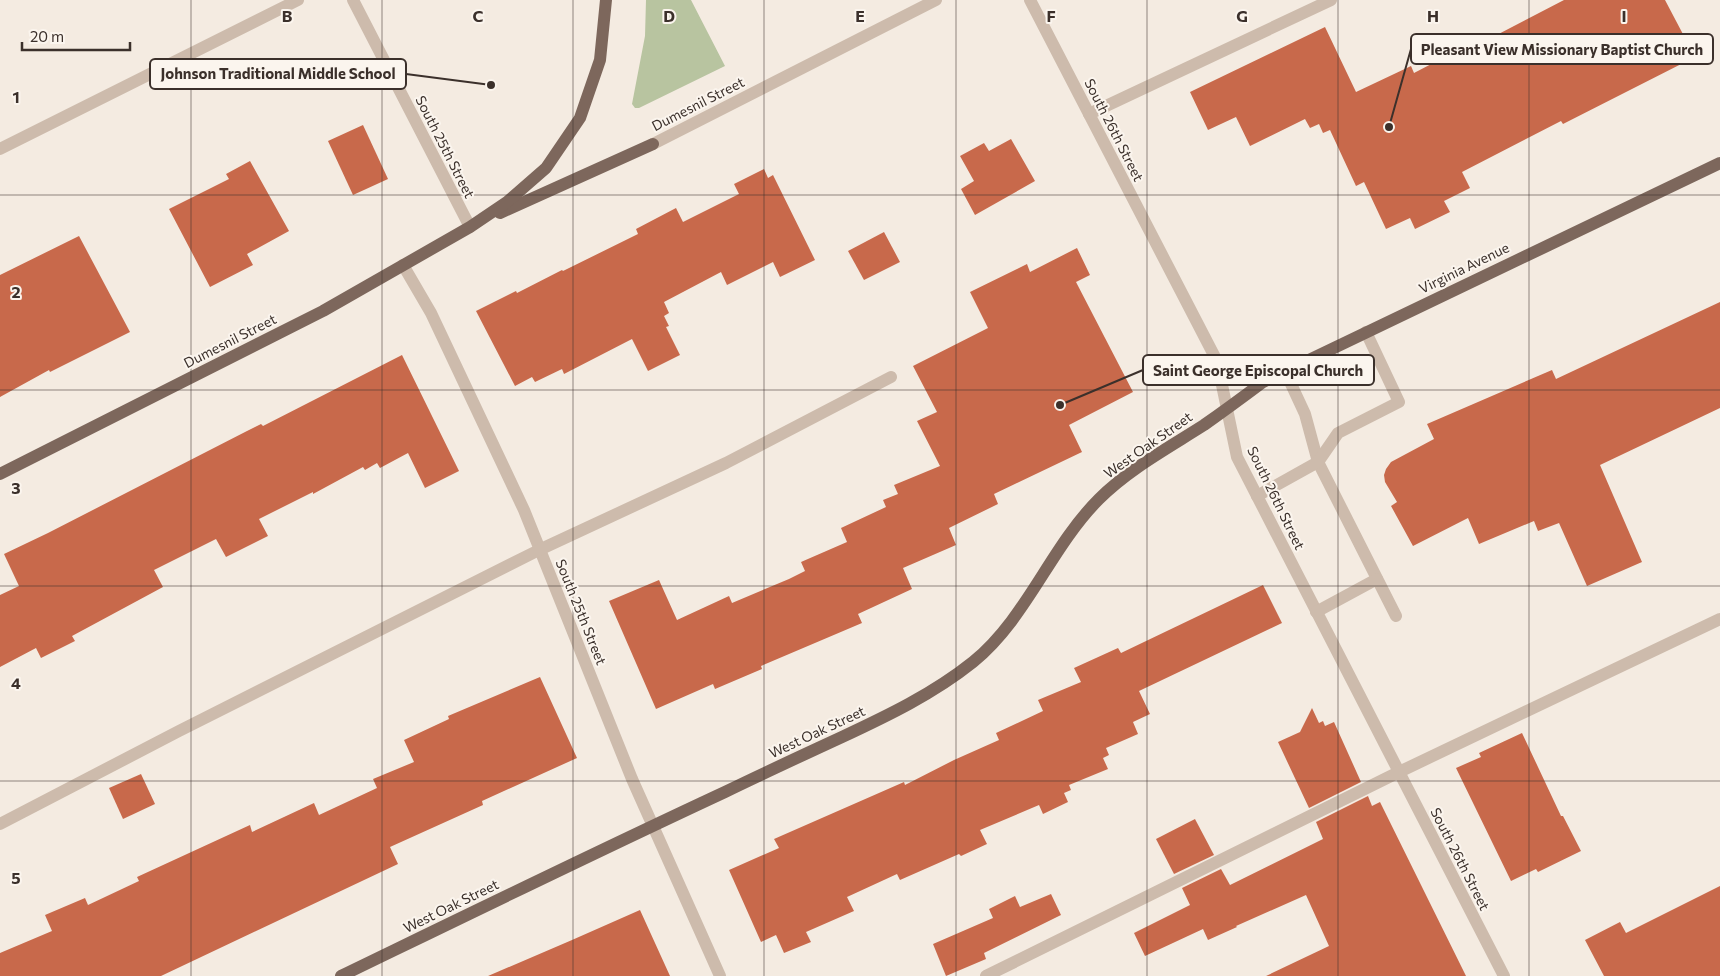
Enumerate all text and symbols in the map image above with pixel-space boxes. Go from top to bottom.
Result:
text: B [282,6,293,25]
text: C [473,6,484,25]
text: D [663,6,675,25]
text: E [855,6,865,25]
text: F [1046,6,1056,25]
text: G [1236,6,1248,25]
text: H [1427,6,1439,25]
text: I [1621,6,1627,25]
scale bar [22,20,130,52]
text: 20 m [30,27,64,45]
callout: Pleasant View Missionary Baptist Church [1411,34,1713,64]
text: Pleasant View Missionary Baptist Church [1421,40,1703,58]
callout: Johnson Traditional Middle School [150,59,406,89]
text: Johnson Traditional Middle School [160,64,396,82]
street label: Dumesnil Street [649,73,747,134]
street label: South 26th Street [1081,76,1148,184]
text: 1 [12,87,20,106]
street label: South 25th Street [412,93,479,201]
street label: Virginia Avenue [1416,238,1512,297]
text: 2 [11,282,21,301]
street label: Dumesnil Street [181,310,279,371]
callout: Saint George Episcopal Church [1143,355,1374,385]
text: Saint George Episcopal Church [1153,361,1363,379]
street label: West Oak Street [1100,408,1195,481]
street label: South 26th Street [1244,443,1309,553]
text: 3 [11,478,21,497]
street label: South 25th Street [552,556,611,667]
text: 4 [11,673,21,692]
street label: West Oak Street [766,702,868,761]
street label: South 26th Street [1427,805,1494,913]
text: 5 [11,868,21,887]
street label: West Oak Street [400,875,501,936]

